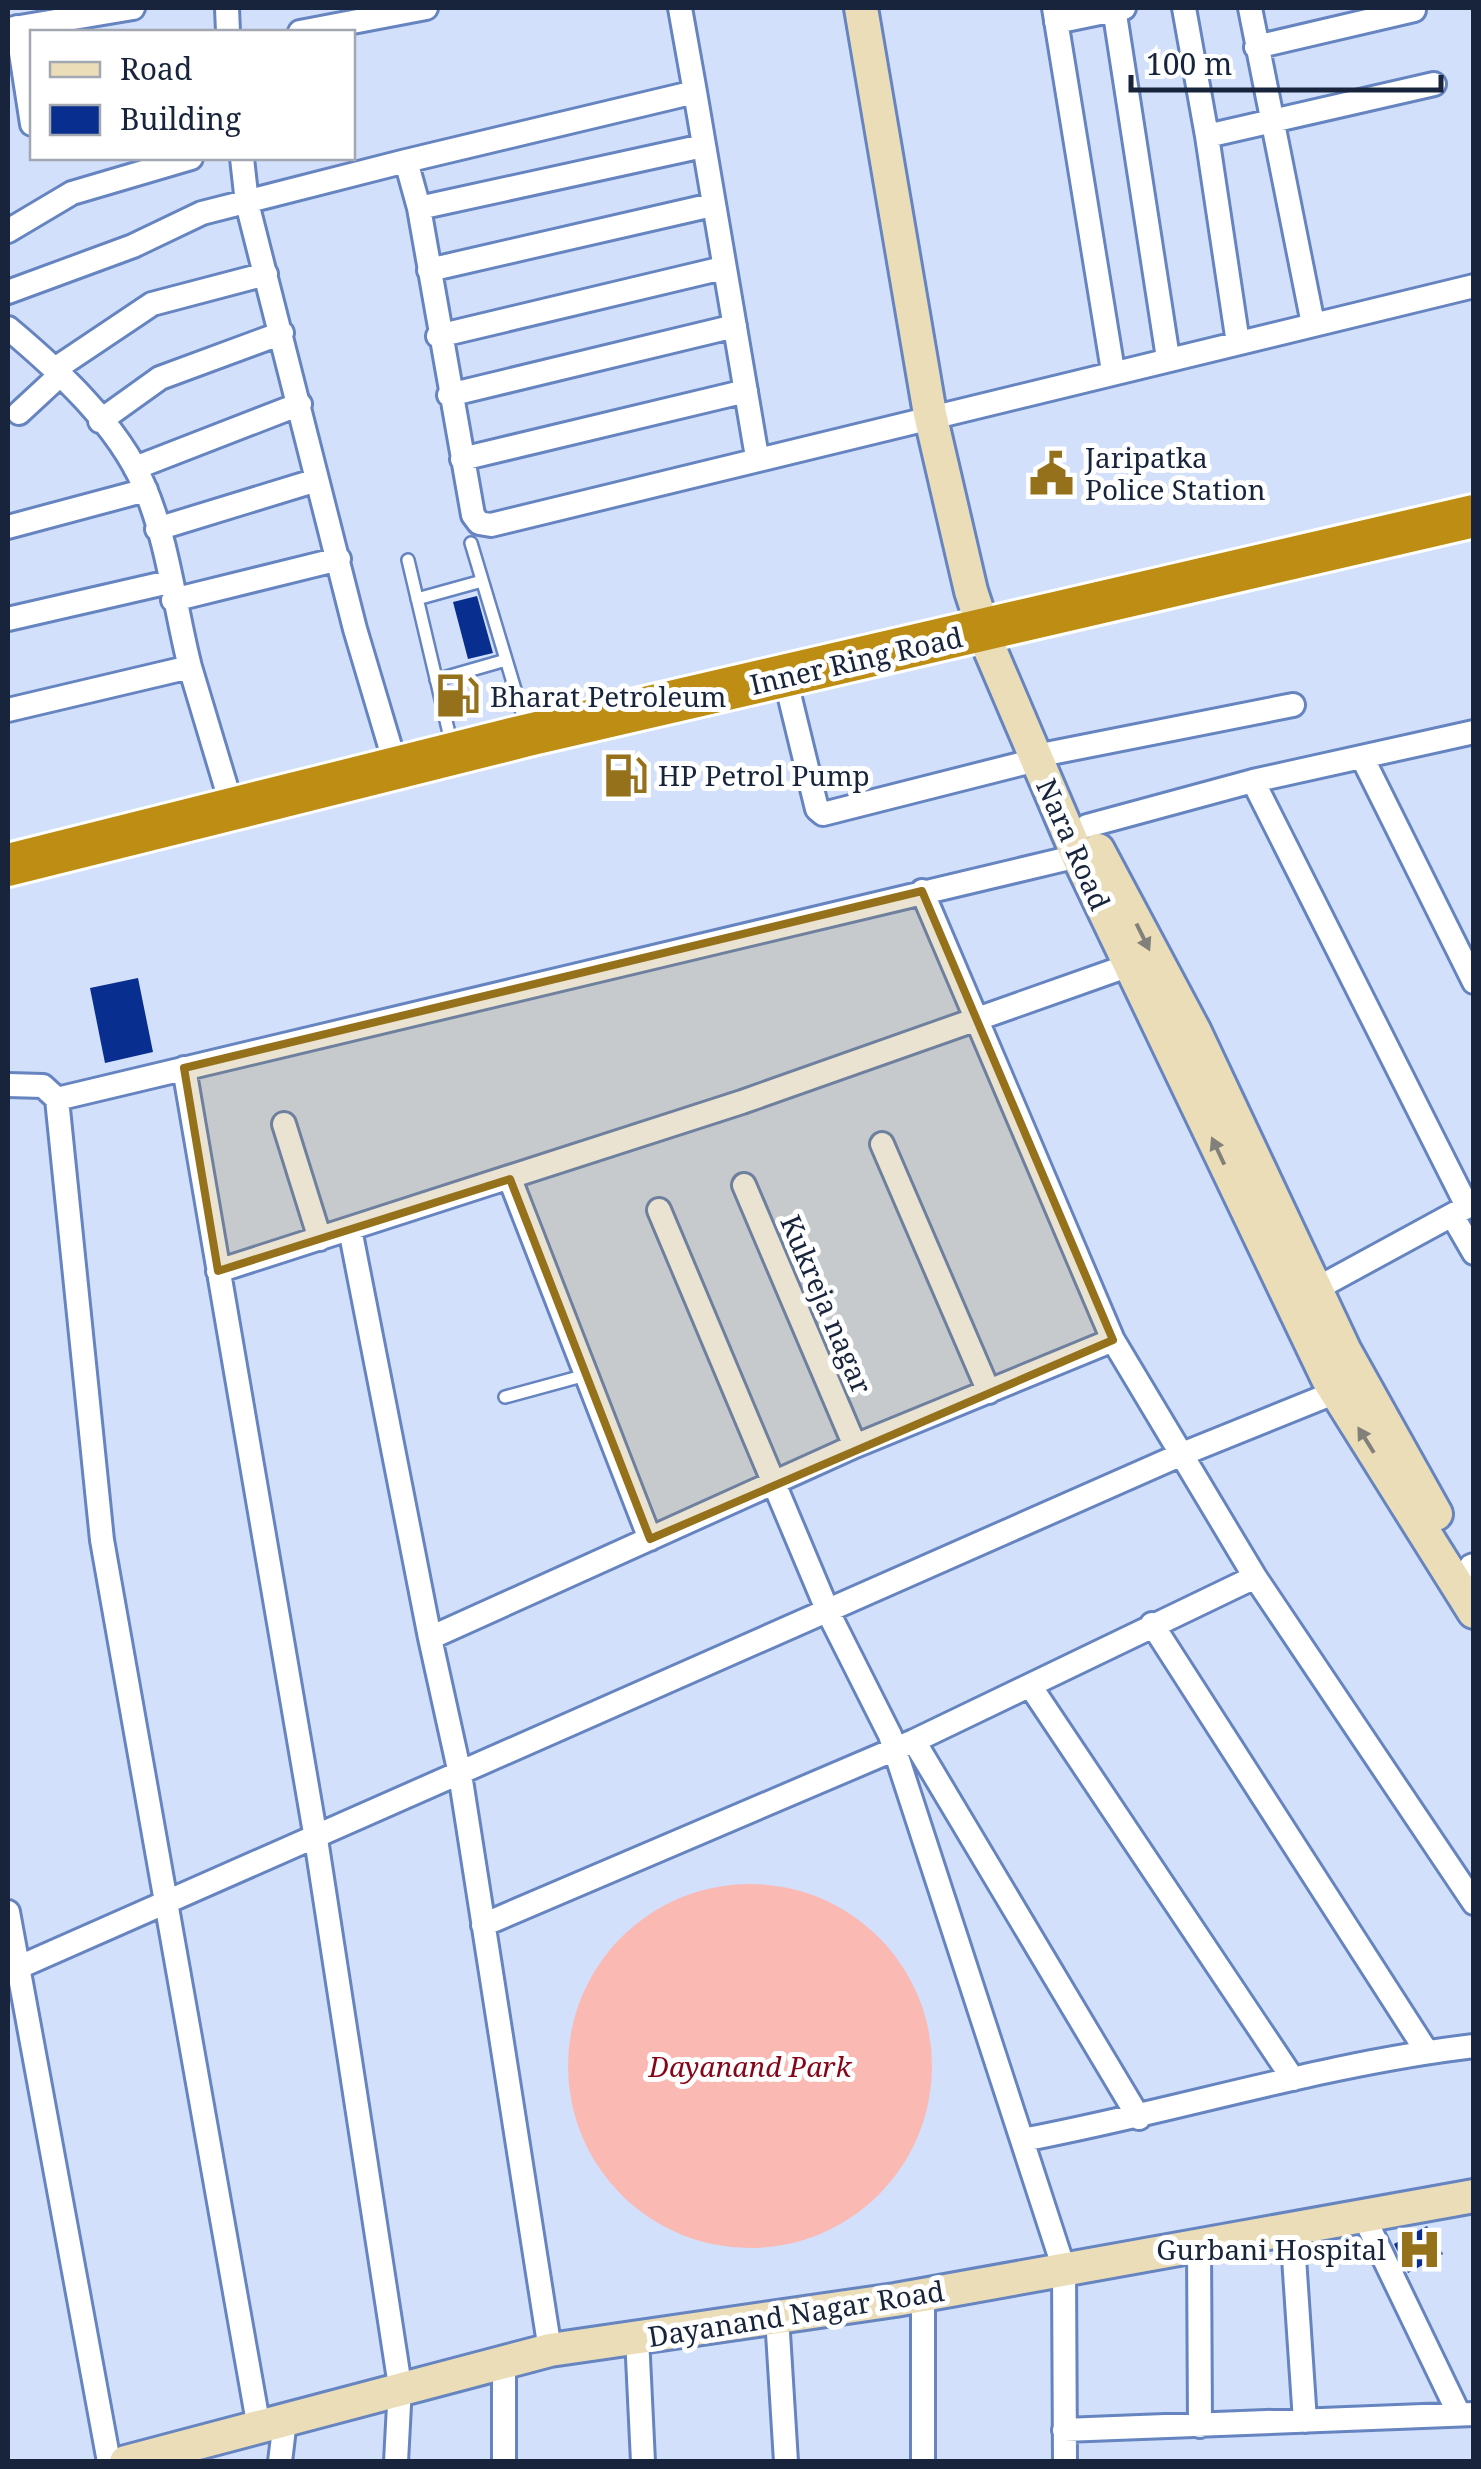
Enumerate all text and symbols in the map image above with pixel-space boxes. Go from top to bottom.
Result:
legend [30,30,355,160]
scale bar [1131,30,1441,92]
text: 100 m [1146,43,1232,84]
text: Road [120,48,192,89]
text: Building [120,98,241,139]
place label: Jaripatka Police Station [1084,438,1266,508]
public building icon: Jaripatka Police Station [1028,449,1076,497]
street label: Inner Ring Road [746,617,966,703]
fuel station icon: Bharat Petroleum [433,672,481,720]
place label: Bharat Petroleum [490,677,726,715]
fuel station icon: HP Petrol Pump [601,751,649,799]
place label: HP Petrol Pump [658,756,870,794]
street label: Nara Road [1028,772,1120,916]
one-way arrow [1135,922,1152,951]
one-way arrow [1210,1136,1227,1165]
street label: Kukreja nagar [772,1209,882,1399]
one-way arrow [1357,1426,1375,1454]
park label: Dayanand Park [648,2047,852,2085]
hospital icon: Gurbani Hospital [1395,2225,1443,2273]
place label: Gurbani Hospital [1156,2230,1386,2268]
street label: Dayanand Nagar Road [645,2271,947,2355]

